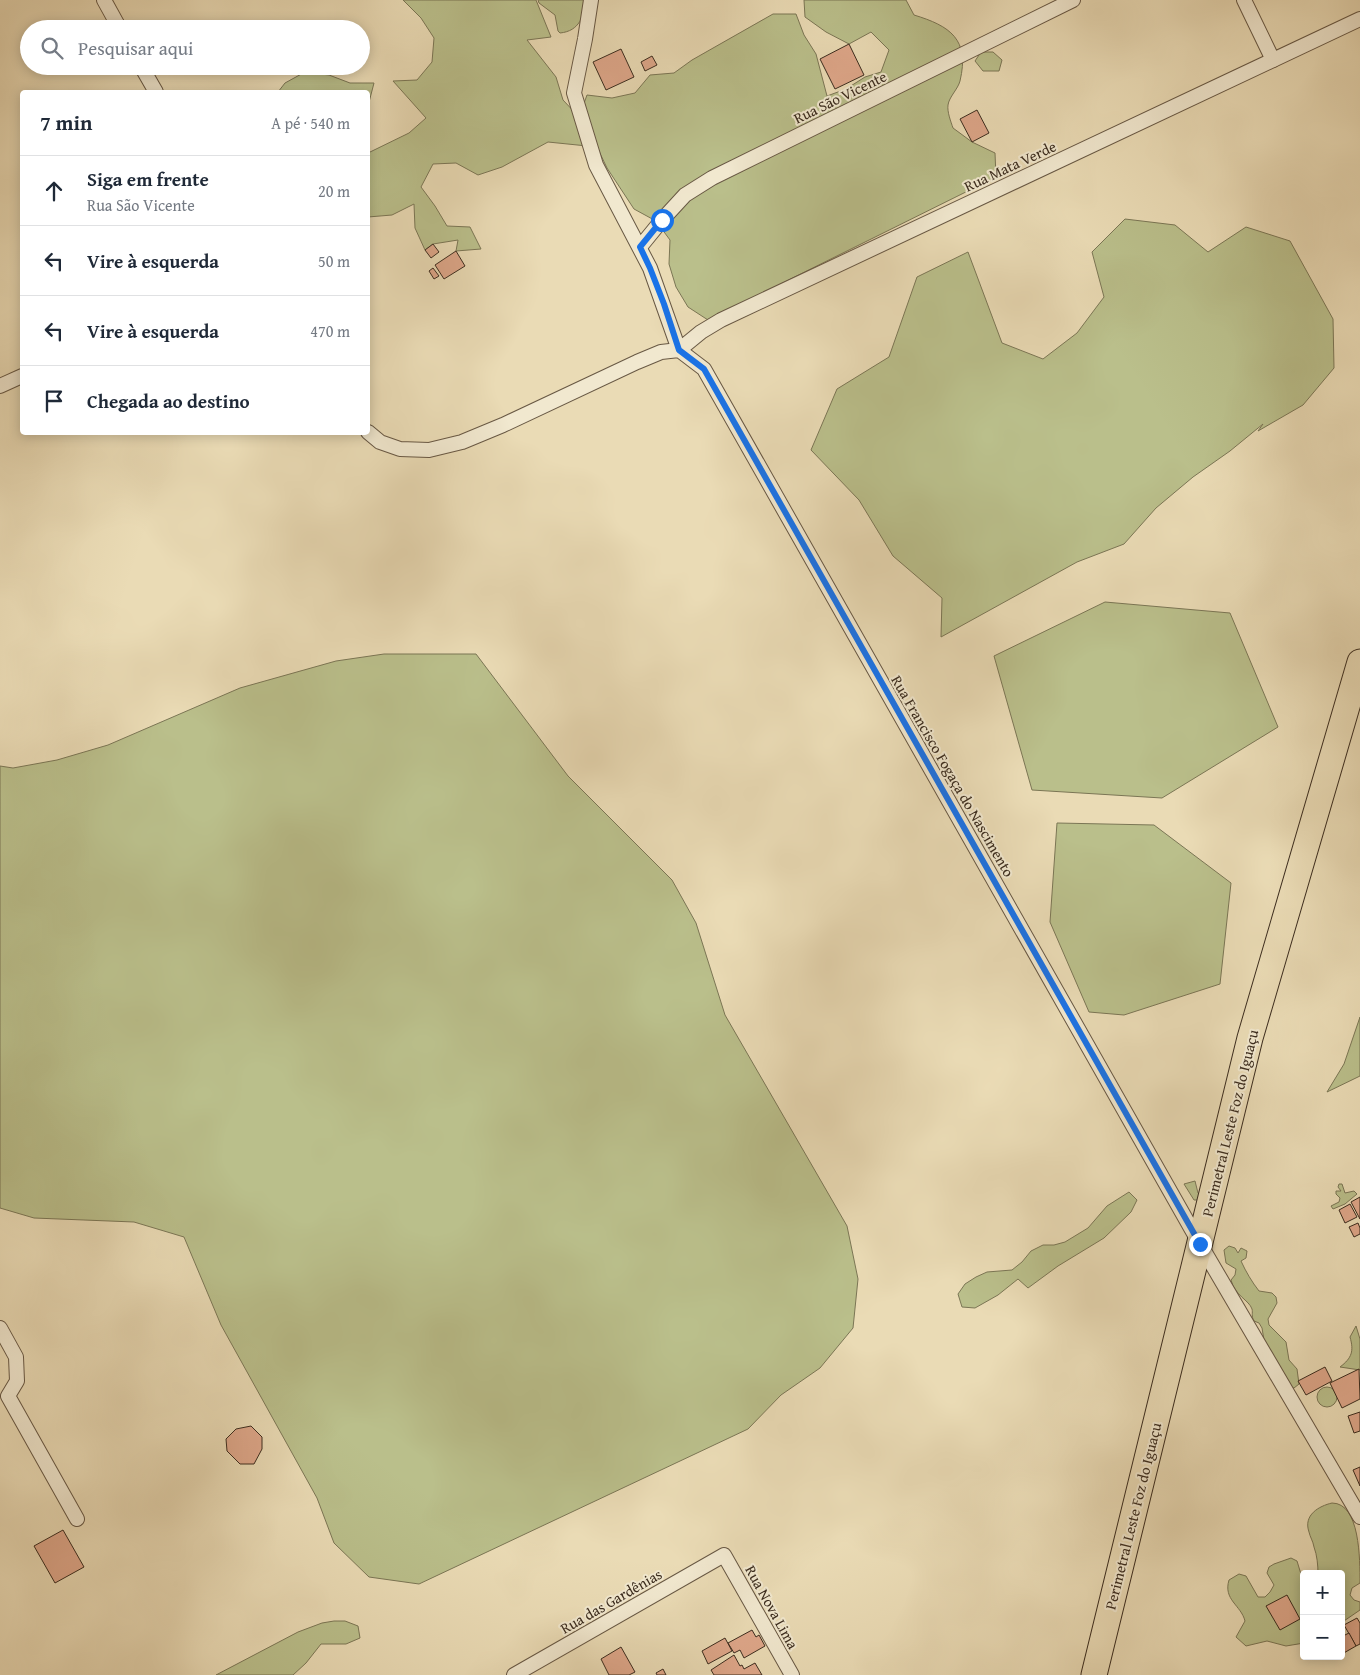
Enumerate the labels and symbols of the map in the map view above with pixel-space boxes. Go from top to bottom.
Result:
street label: Rua São Vicente [790,65,890,129]
street label: Rua Mata Verde [961,136,1059,196]
route start [651,209,674,232]
street label: Rua Francisco Fogaça do Nascimento [886,671,1020,881]
street label: Perimetral Leste Foz do Iguaçu [1197,1026,1264,1219]
route end [1189,1233,1212,1256]
street label: Perimetral Leste Foz do Iguaçu [1100,1419,1167,1612]
street label: Rua Nova Lima [740,1561,804,1653]
street label: Rua das Gardênias [556,1563,666,1639]

